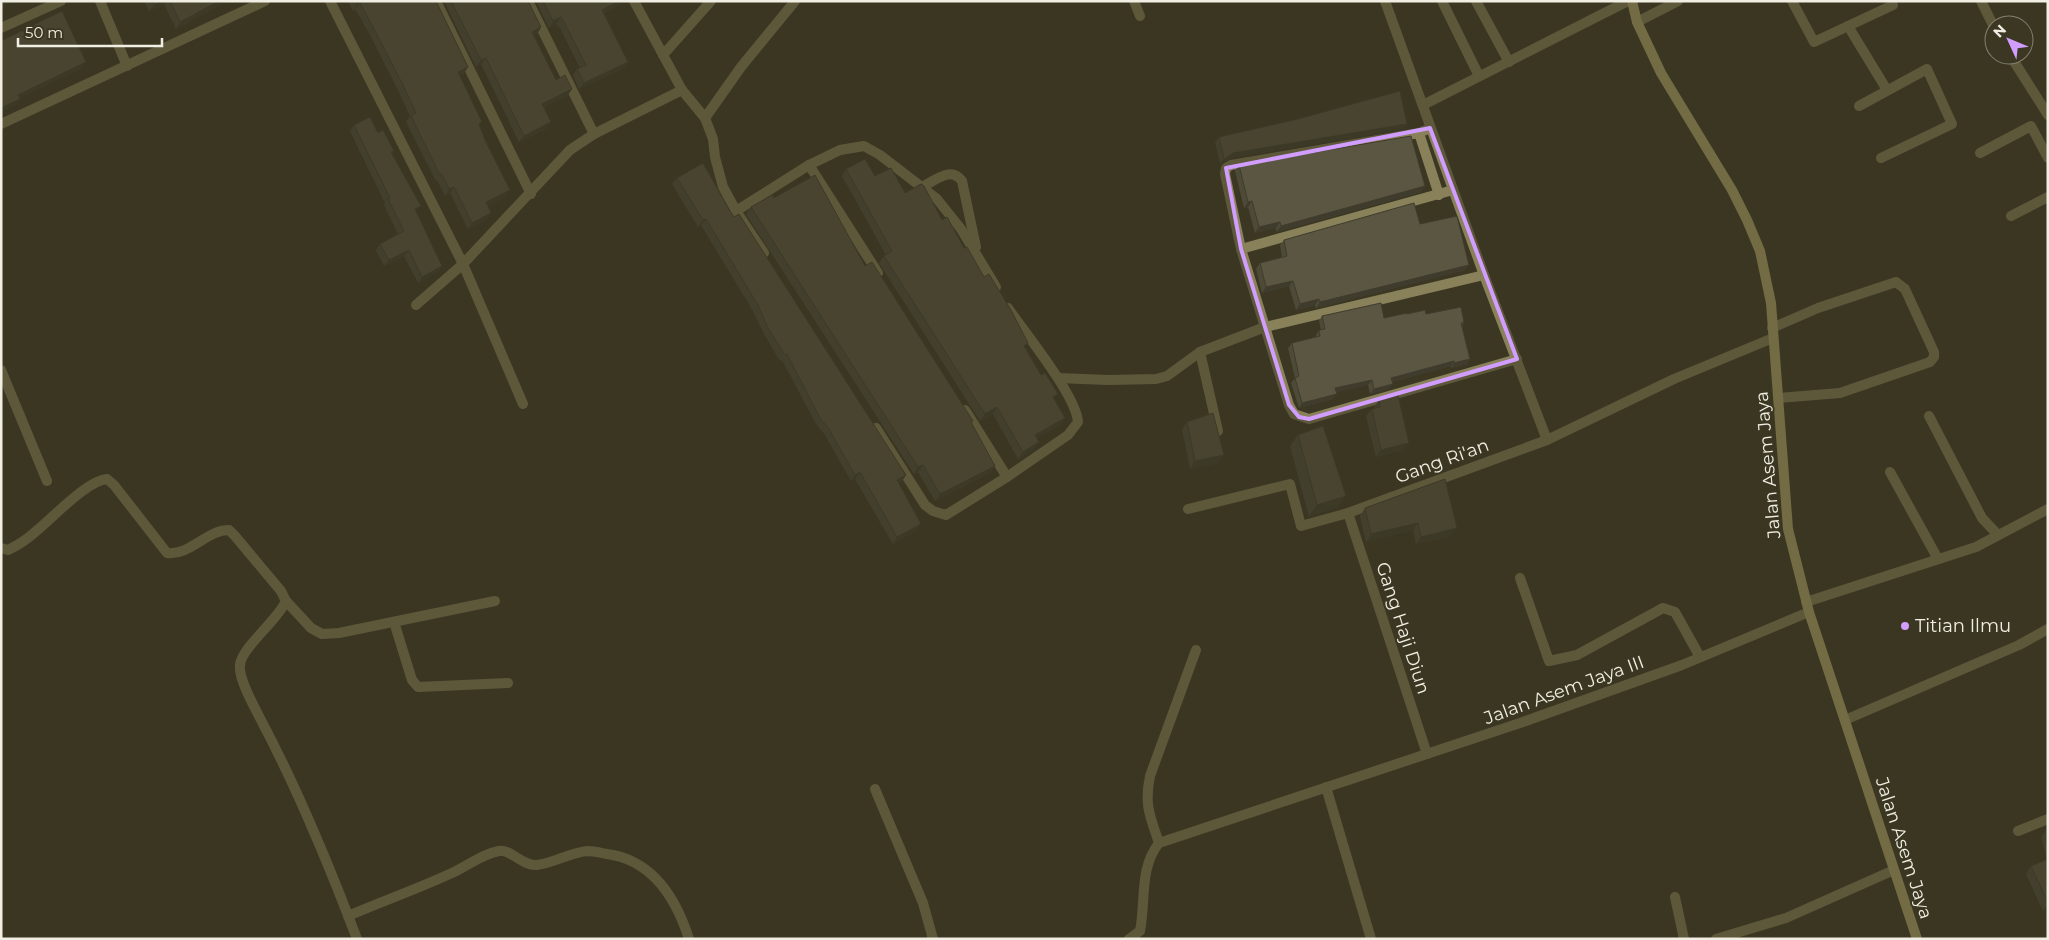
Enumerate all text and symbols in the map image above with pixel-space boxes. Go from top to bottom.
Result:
scale bar [18,15,161,47]
north arrow [1984,15,2034,65]
text: N [1989,21,2010,41]
text: 50 m [25,23,63,42]
street label: Jalan Asem Jaya [1751,391,1785,540]
street label: Gang Ri'an [1392,434,1492,488]
street label: Gang Haji Diun [1371,559,1435,697]
place label: Titian Ilmu [1915,615,2011,637]
marker: Titian Ilmu [1899,620,1911,632]
street label: Jalan Asem Jaya III [1480,651,1647,730]
street label: Jalan Asem Jaya [1870,773,1937,922]

